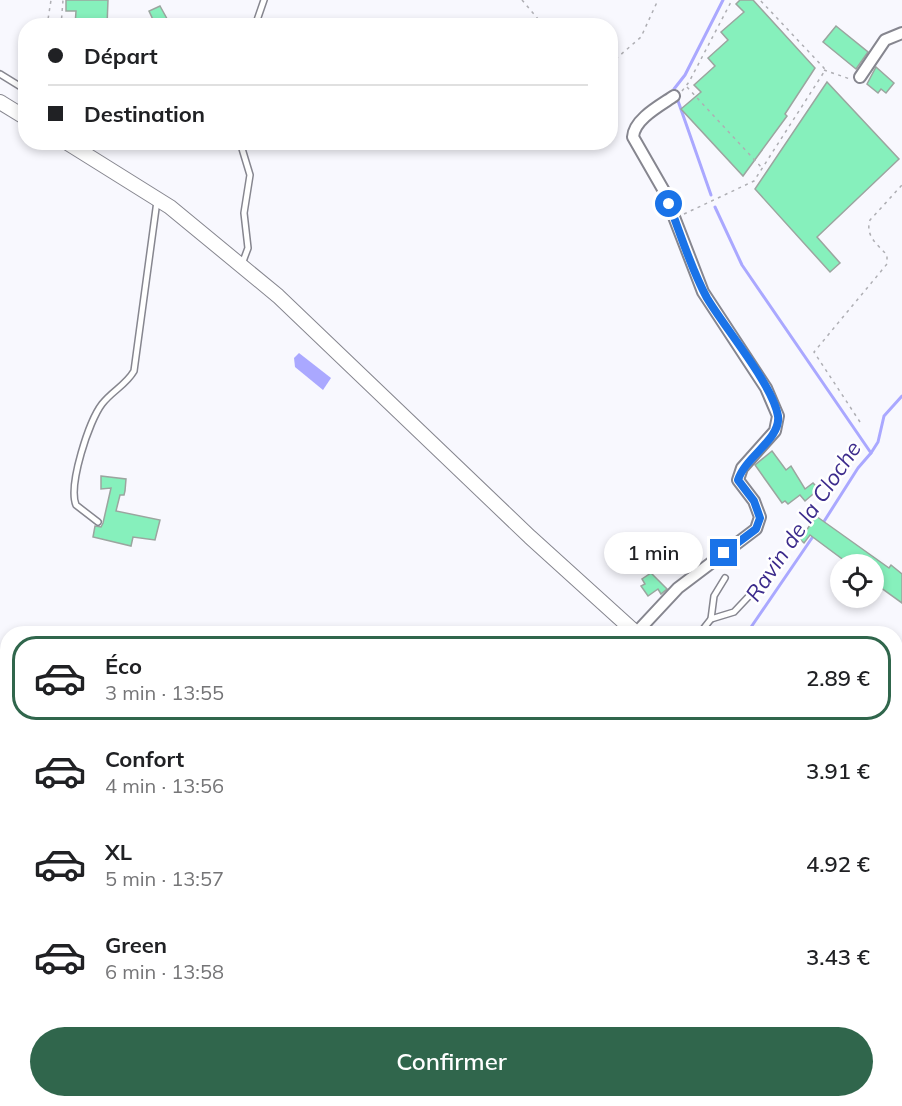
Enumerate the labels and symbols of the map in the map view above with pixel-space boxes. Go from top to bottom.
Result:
route start [655,190,682,217]
water label: Ravin de la Cloche [739,435,867,607]
callout: 1 min [604,532,703,574]
route end [710,539,737,566]

